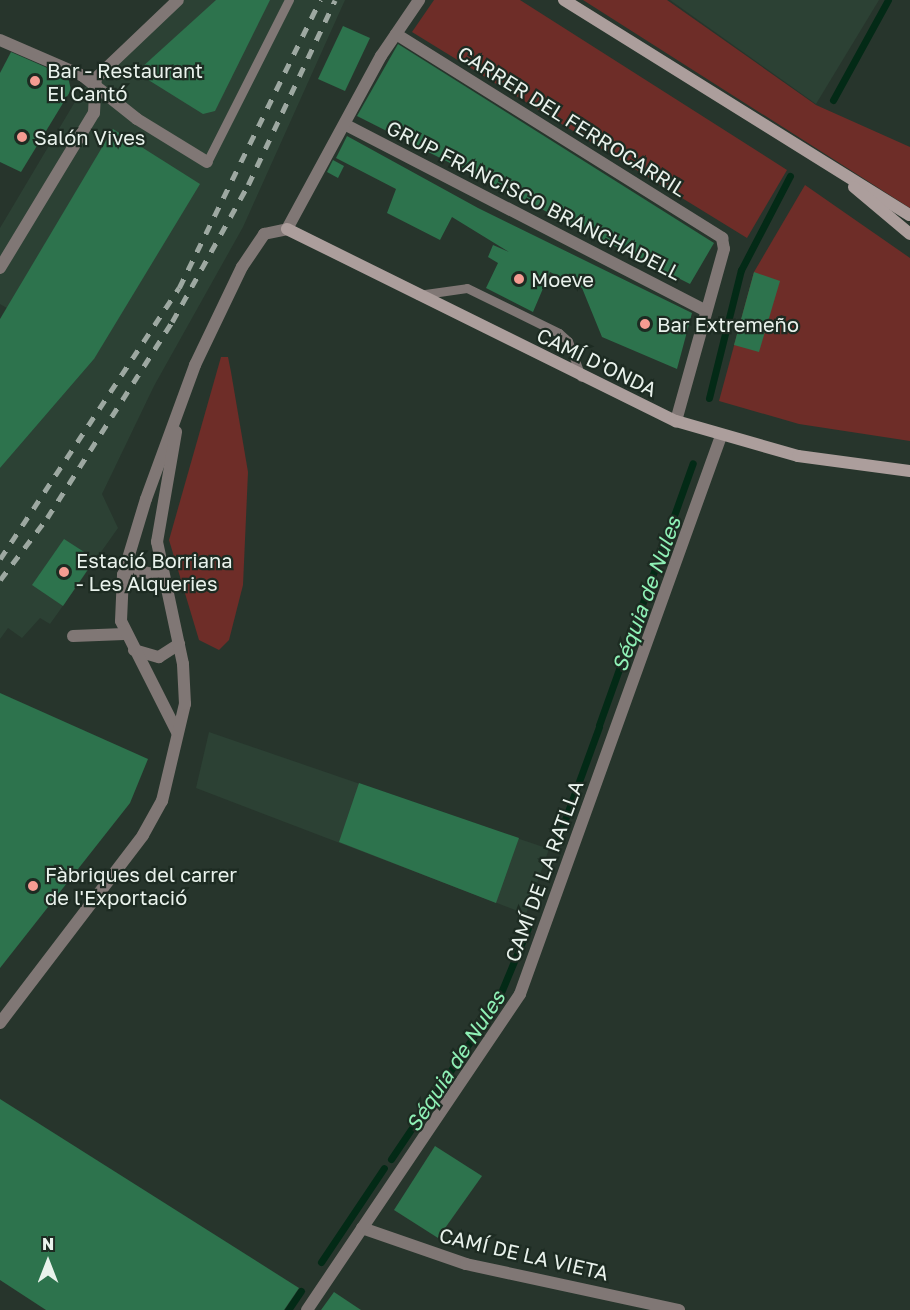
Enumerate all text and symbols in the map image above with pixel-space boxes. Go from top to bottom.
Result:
street label: CARRER DEL FERROCARRIL [453,41,691,201]
place label: Bar - Restaurant El Cantó [47,58,203,105]
marker: Bar - Restaurant El Cantó [28,74,42,88]
street label: GRUP FRANCISCO BRANCHADELL [383,115,685,285]
place label: Salón Vives [34,125,145,149]
marker: Salón Vives [15,130,29,144]
place label: Moeve [531,267,594,291]
marker: Moeve [512,272,526,286]
place label: Bar Extremeño [657,312,799,336]
marker: Bar Extremeño [638,317,652,331]
street label: CAMÍ D'ONDA [533,323,661,401]
water label: Séquia de Nules [606,513,686,675]
place label: Estació Borriana - Les Alqueries [76,548,233,595]
marker: Estació Borriana - Les Alqueries [57,565,71,579]
street label: CAMÍ DE LA RATLLA [500,777,588,965]
place label: Fàbriques del carrer de l'Exportació [45,862,237,909]
marker: Fàbriques del carrer de l'Exportació [26,879,40,893]
water label: Séquia de Nules [400,986,510,1136]
street label: CAMÍ DE LA VIETA [437,1223,611,1285]
north arrow [18,1232,78,1292]
text: N [42,1234,54,1254]

